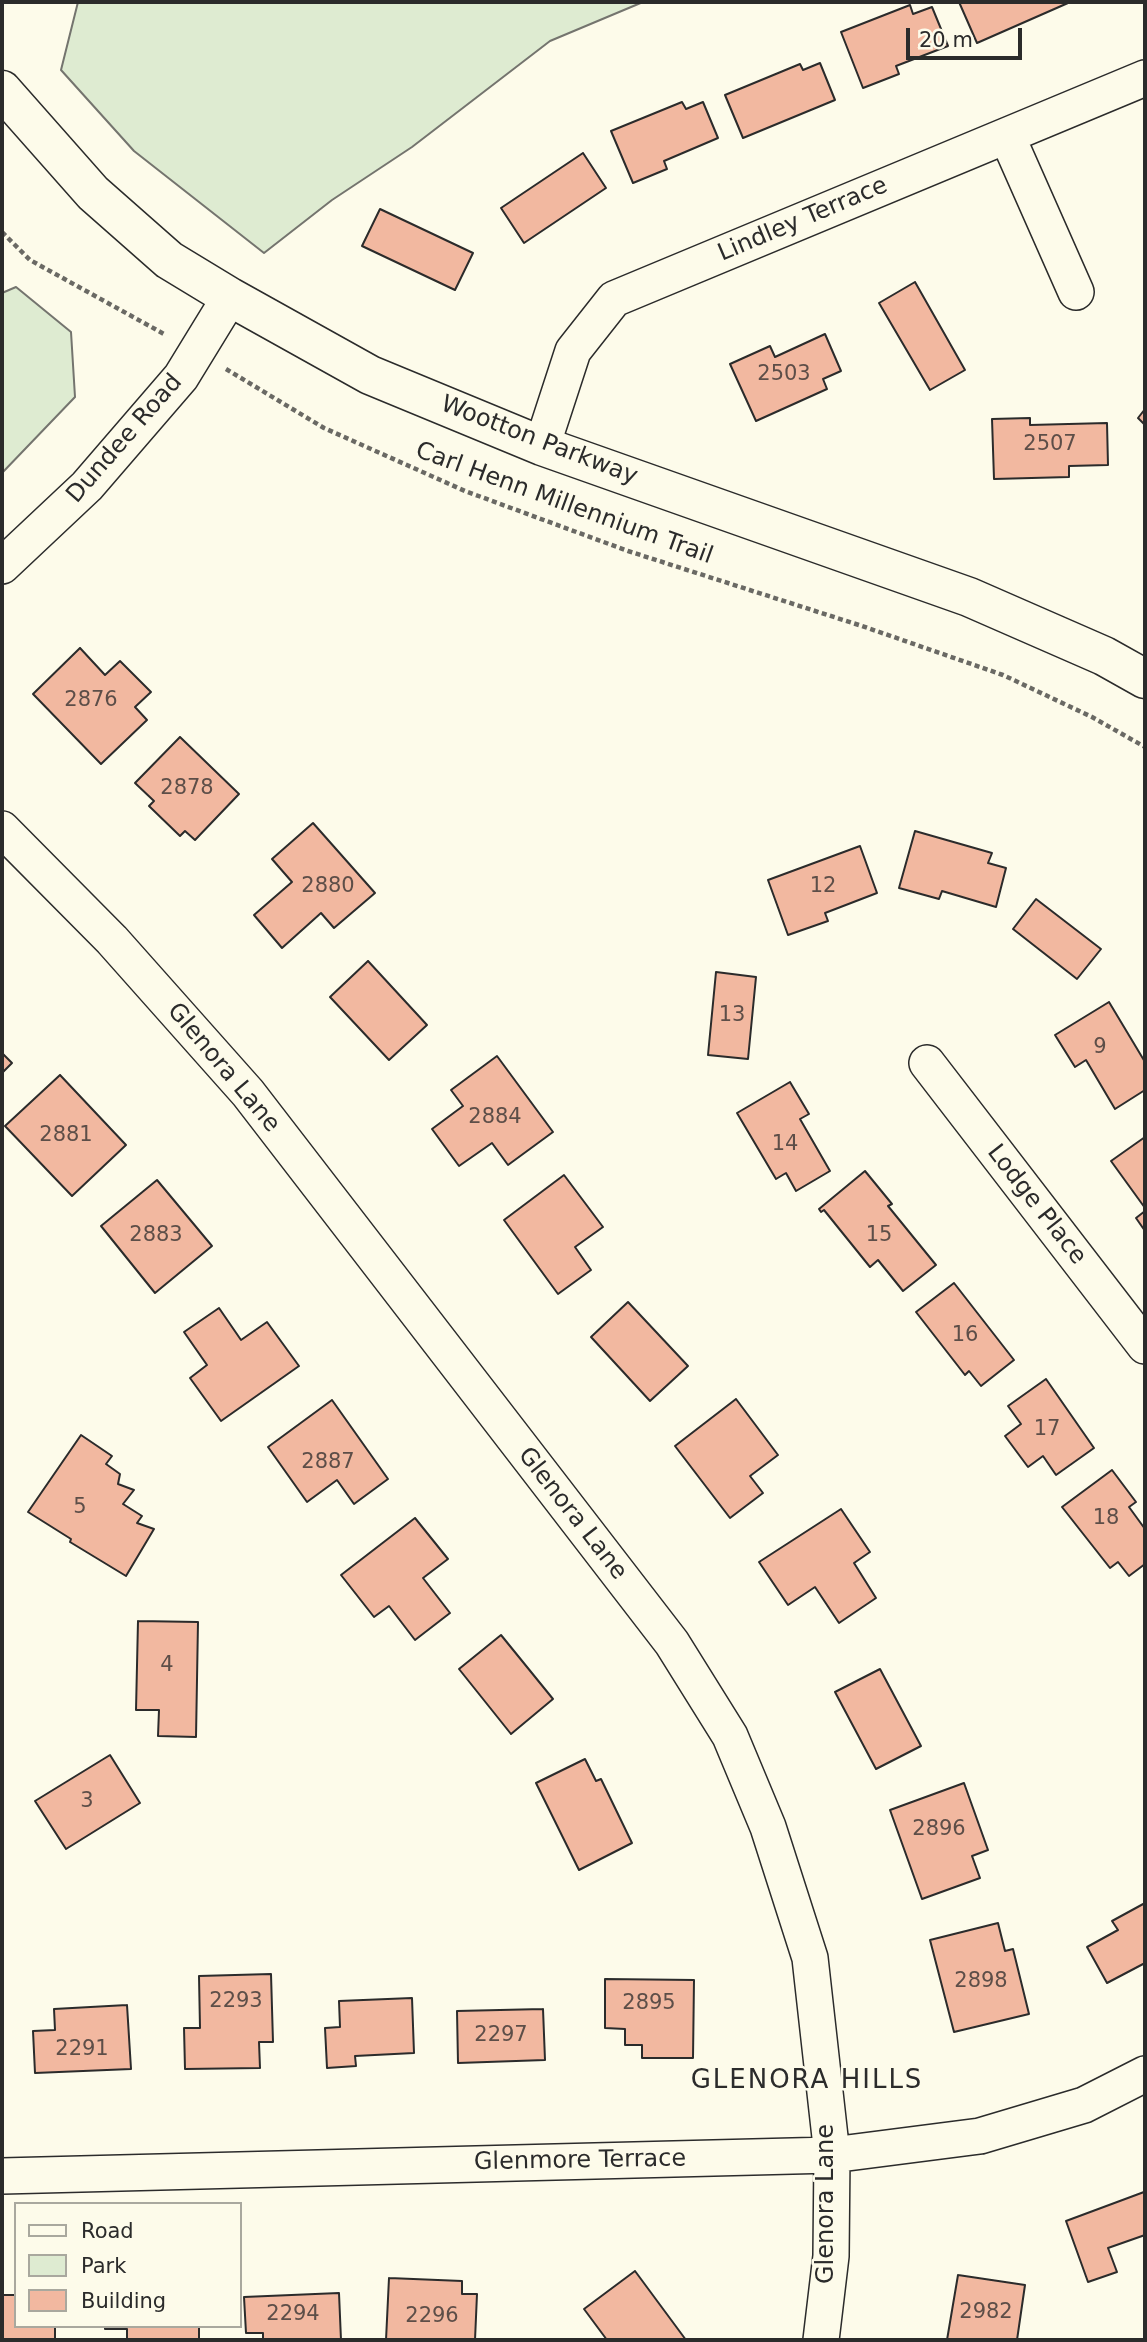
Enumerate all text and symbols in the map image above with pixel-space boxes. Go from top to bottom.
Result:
scale bar [909,14,1024,58]
text: 20 m [919,28,973,52]
street label: Lindley Terrace [714,171,892,269]
house number: 2503 [757,362,811,388]
street label: Dundee Road [61,369,189,509]
street label: Wootton Parkway [437,390,641,492]
house number: 2507 [1023,432,1077,458]
street label: Carl Henn Millennium Trail [411,437,717,571]
house number: 2876 [64,688,118,714]
house number: 2878 [160,776,214,802]
house number: 2880 [301,874,355,900]
house number: 12 [810,874,836,900]
street label: Glenora Lane [160,997,286,1139]
house number: 13 [719,1003,745,1029]
house number: 9 [1093,1035,1107,1061]
house number: 2884 [468,1105,522,1131]
house number: 2881 [39,1123,93,1149]
house number: 14 [772,1132,798,1158]
street label: Lodge Place [980,1139,1092,1271]
house number: 2883 [129,1223,183,1249]
house number: 15 [866,1223,892,1249]
house number: 16 [952,1323,978,1349]
house number: 17 [1034,1417,1060,1443]
street label: Glenora Lane [511,1442,633,1586]
house number: 2887 [301,1450,355,1476]
house number: 5 [73,1495,87,1521]
house number: 18 [1093,1506,1119,1532]
house number: 4 [160,1653,174,1679]
house number: 3 [80,1789,94,1815]
house number: 2896 [912,1817,966,1843]
house number: 2898 [954,1969,1008,1995]
house number: 2293 [209,1989,263,2015]
house number: 2895 [622,1991,676,2017]
house number: 2297 [474,2023,528,2049]
house number: 2291 [55,2037,109,2063]
district label: GLENORA HILLS [692,2065,922,2097]
street label: Glenora Lane [813,2124,841,2284]
street label: Glenmore Terrace [474,2145,686,2177]
legend [14,2202,242,2328]
text: Road [81,2219,134,2243]
text: Park [81,2254,126,2278]
text: Building [81,2289,166,2313]
house number: 2982 [959,2300,1013,2326]
house number: 2294 [266,2302,320,2328]
house number: 2296 [405,2304,459,2330]

